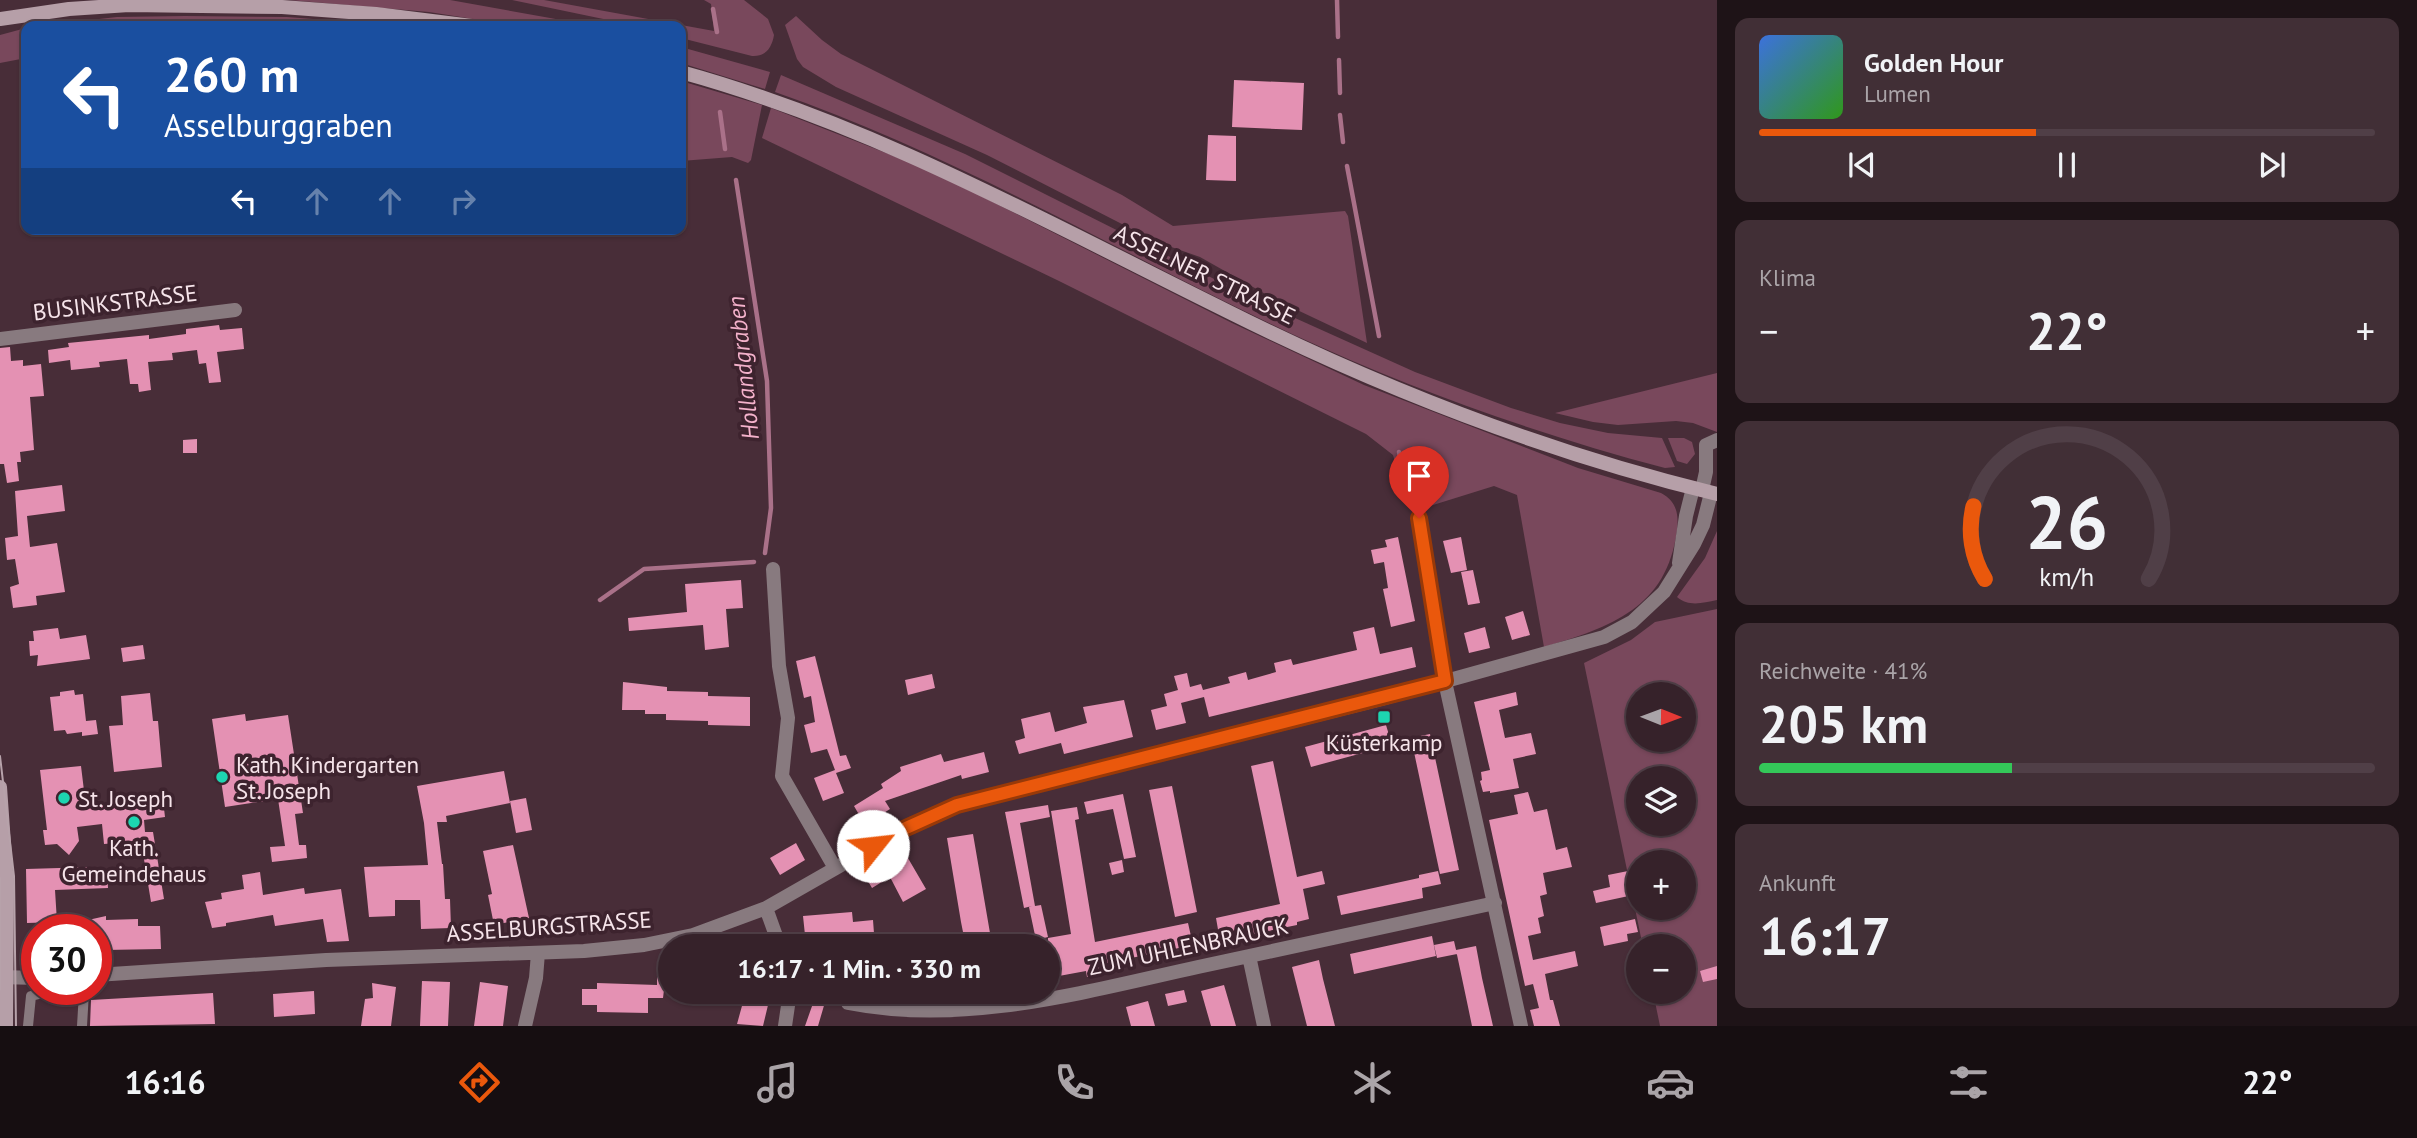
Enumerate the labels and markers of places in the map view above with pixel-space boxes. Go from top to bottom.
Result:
pin [1389,446,1449,518]
marker: Küsterkamp [1376,709,1392,725]
place label: Küsterkamp [1326,728,1442,757]
place label: Kath. Kindergarten St. Joseph [236,750,419,805]
marker: Kath. Kindergarten St. Joseph [214,769,230,785]
place label: St. Joseph [78,784,173,813]
marker: St. Joseph [56,790,72,806]
marker: Kath. Gemeindehaus [126,814,142,830]
place label: Kath. Gemeindehaus [62,833,207,888]

